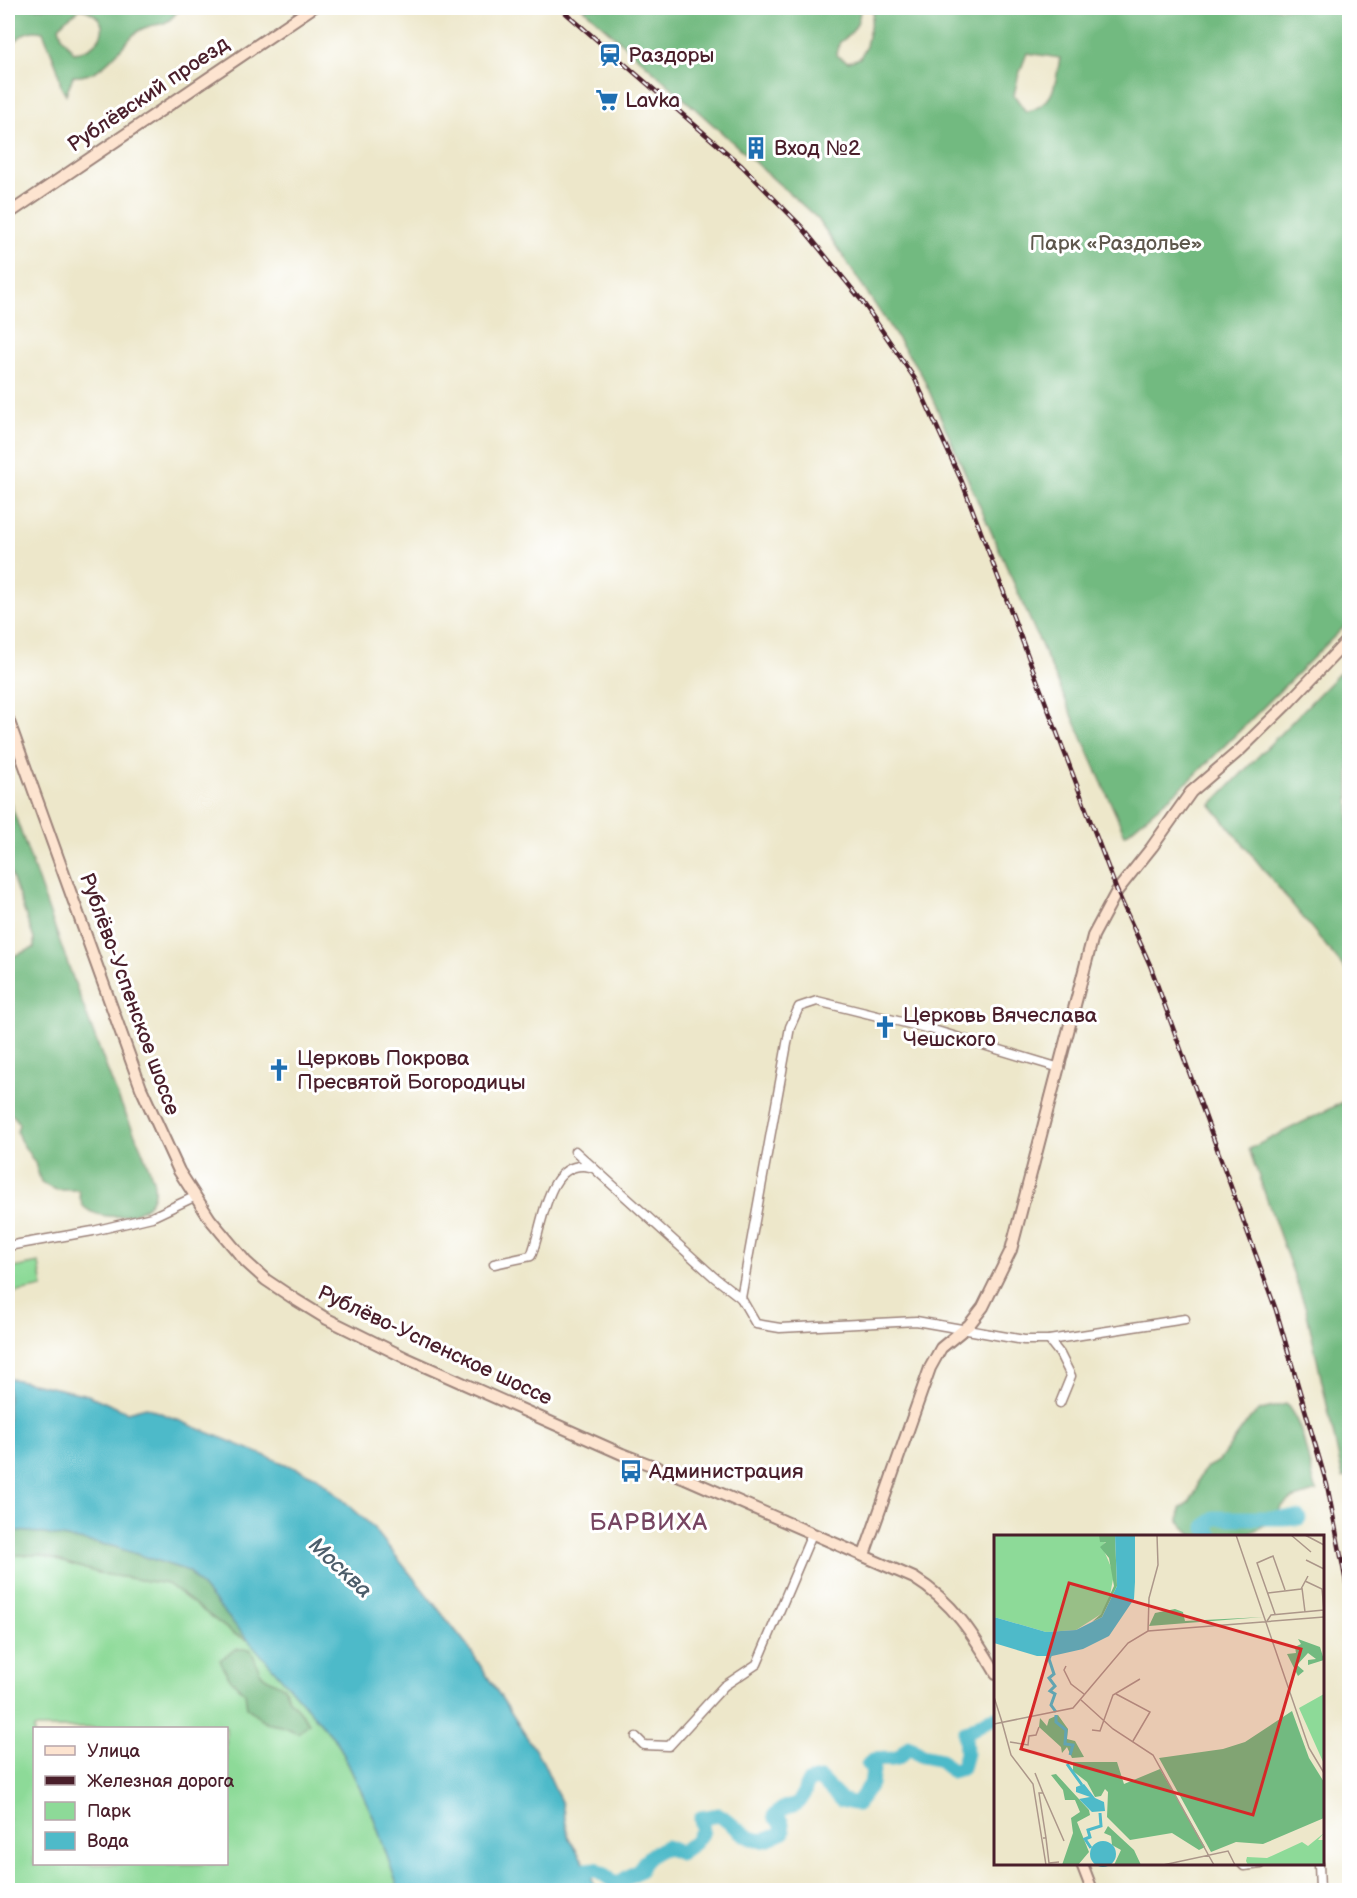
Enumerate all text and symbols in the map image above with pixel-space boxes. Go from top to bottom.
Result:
street label: Рублёвский проезд [63,31,234,158]
station icon: Раздоры [597,42,623,68]
place label: Раздоры [628,43,714,68]
supermarket icon: Lavka [594,87,620,113]
place label: Lavka [625,88,680,113]
building icon: Вход №2 [743,135,769,161]
place label: Вход №2 [774,136,861,161]
park label: Парк «Раздолье» [1030,231,1202,256]
street label: Рублёво-Успенское шоссе [74,869,185,1119]
place label: Церковь Вячеслава Чешского [903,1003,1098,1052]
church icon: Церковь Вячеслава Чешского [872,1014,898,1040]
place label: Церковь Покрова Пресвятой Богородицы [297,1046,526,1095]
church icon: Церковь Покрова Пресвятой Богородицы [266,1057,292,1083]
street label: Рублёво-Успенское шоссе [313,1280,556,1411]
bus stop icon: Администрация [618,1458,644,1484]
place label: Администрация [648,1459,804,1484]
district label: БАРВИХА [590,1508,708,1537]
water label: Москва [303,1532,377,1604]
inset map [994,1535,1324,1865]
legend [33,1727,228,1865]
text: Улица [87,1741,141,1762]
text: Железная дорога [87,1771,235,1792]
text: Парк [87,1801,131,1822]
text: Вода [87,1831,129,1852]

